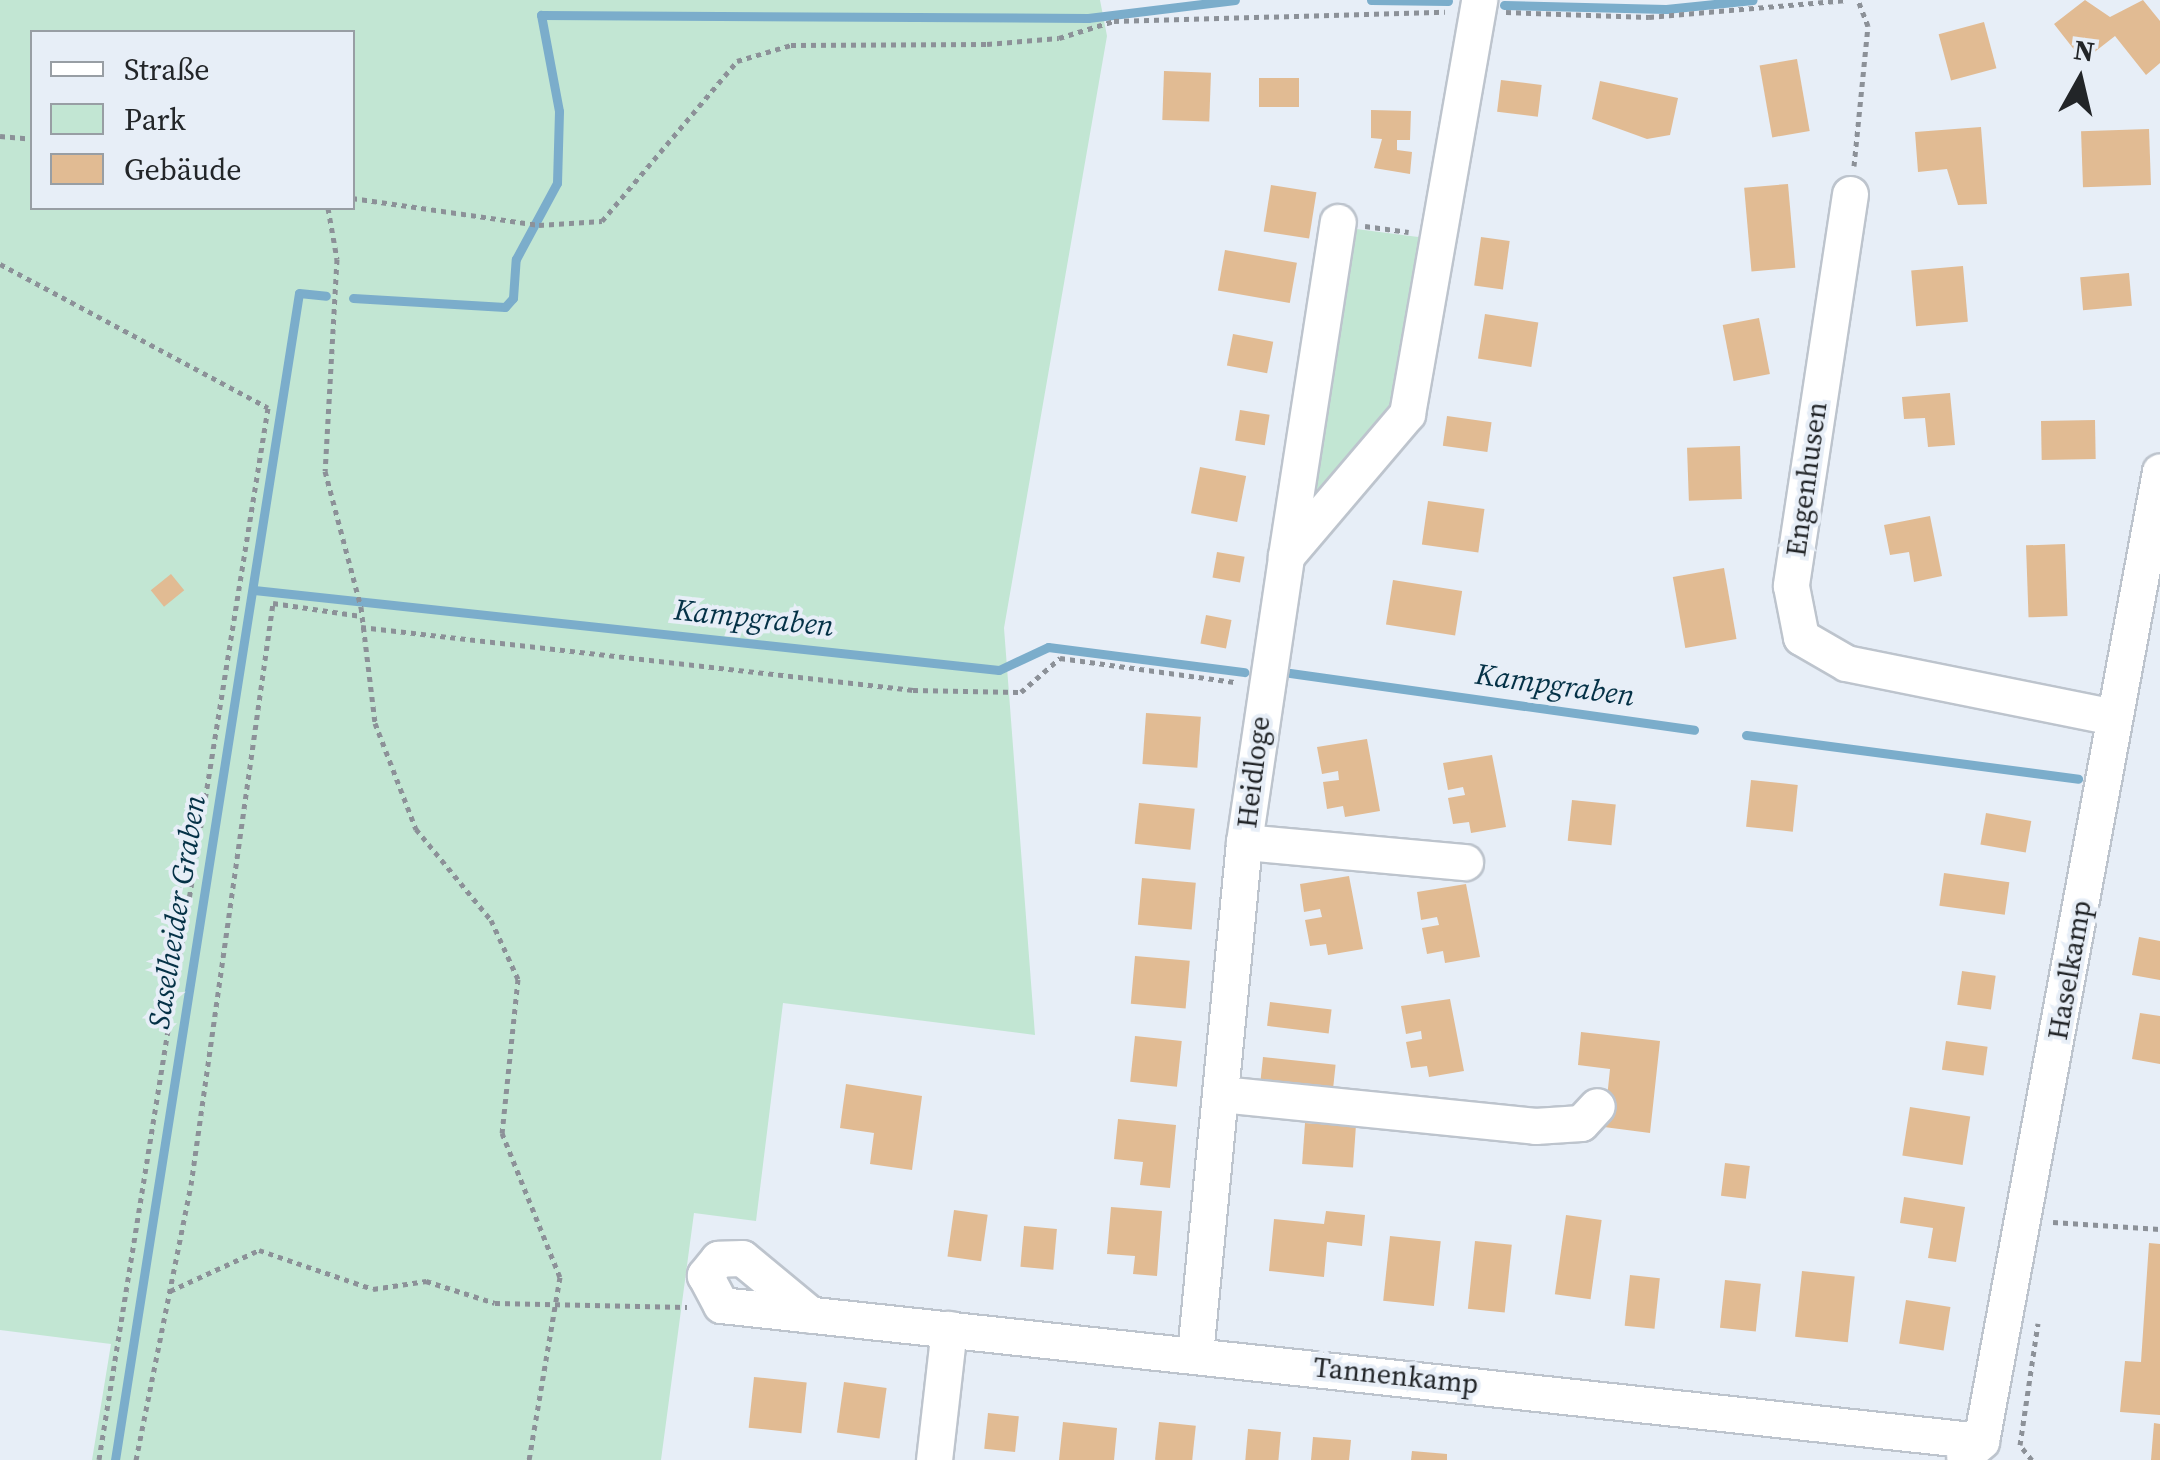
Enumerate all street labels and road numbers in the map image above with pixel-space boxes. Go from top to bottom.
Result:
street label: Engenhusen [1779,400,1833,558]
street label: Heidloge [1229,714,1277,830]
street label: Haselkamp [2040,898,2098,1042]
street label: Tannenkamp [1312,1350,1480,1400]

